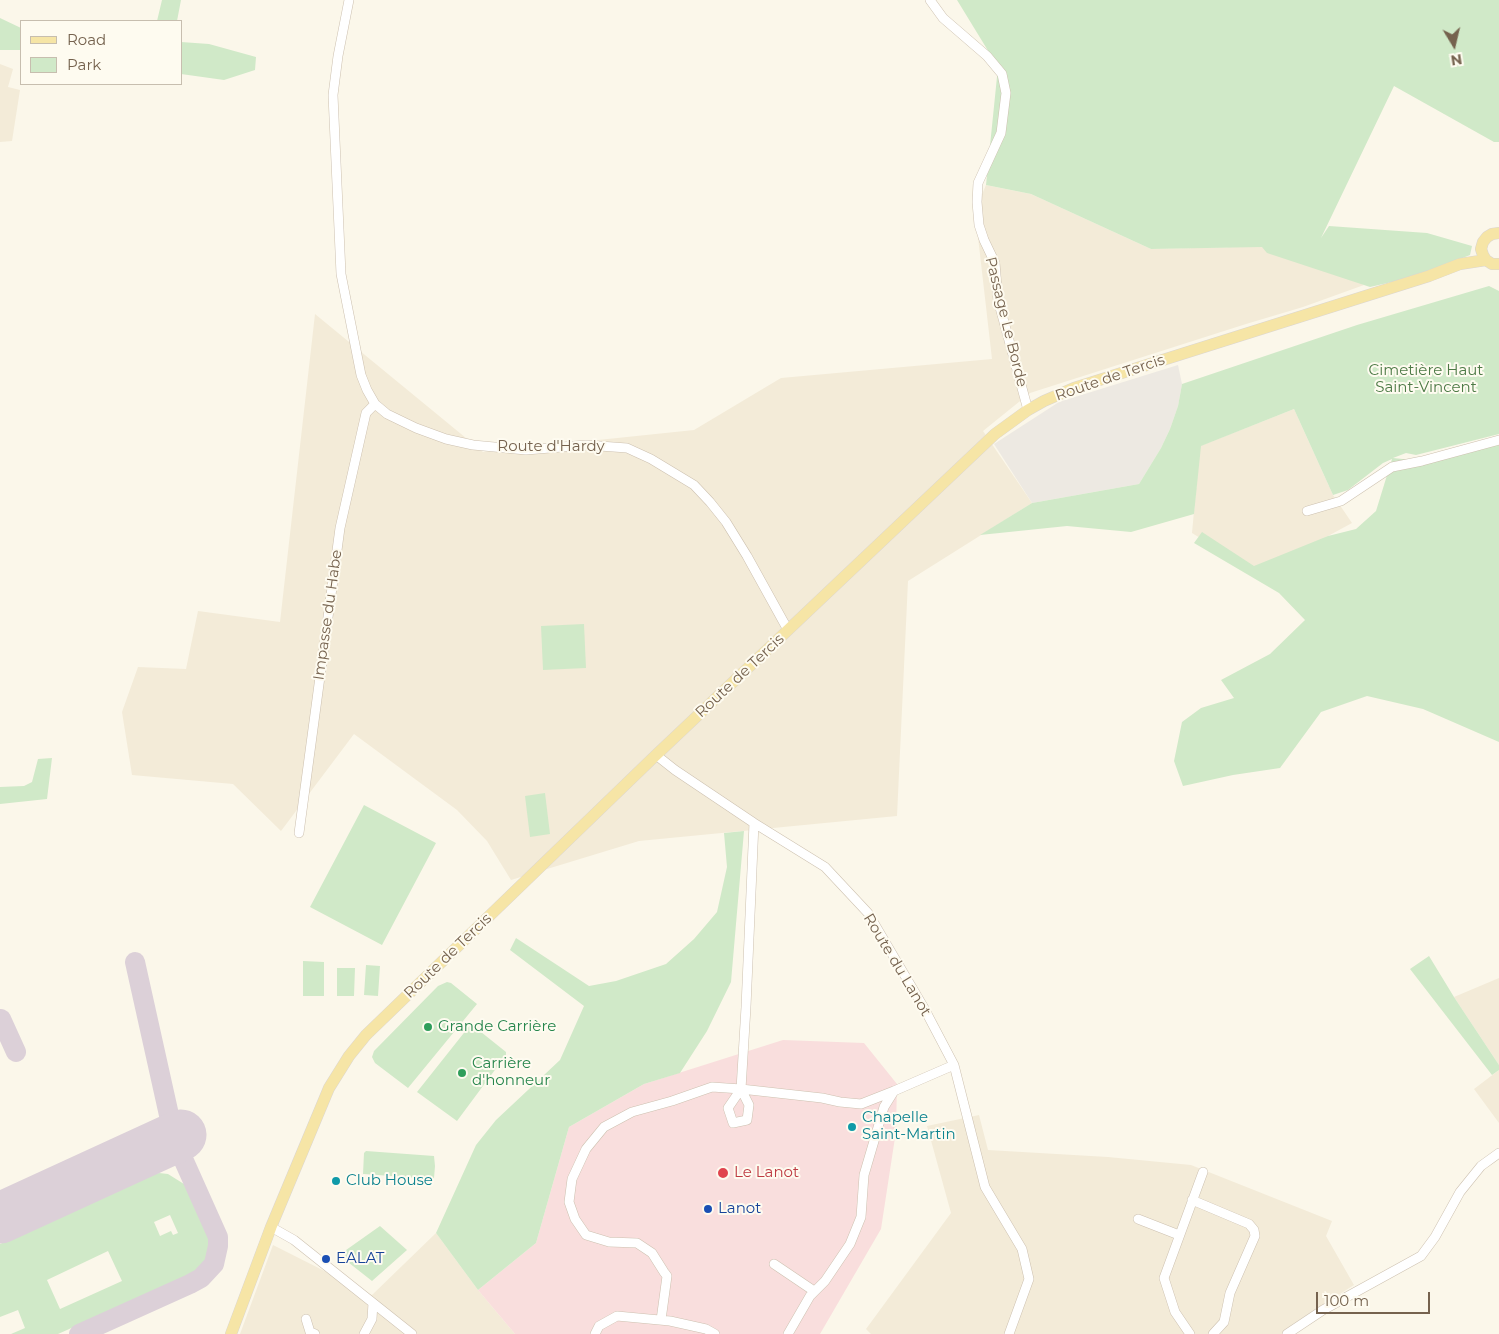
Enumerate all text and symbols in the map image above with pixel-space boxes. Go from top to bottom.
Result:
legend [20,20,182,85]
north arrow [1429,20,1479,70]
text: Road [67,30,106,49]
text: N [1449,50,1463,70]
text: Park [67,55,101,74]
street label: Passage Le Borde [981,255,1031,389]
street label: Route de Tercis [1053,351,1167,405]
park label: Cimetière Haut Saint-Vincent [1369,362,1483,397]
street label: Route d'Hardy [497,438,605,456]
street label: Impasse du Habe [310,549,346,681]
street label: Route de Tercis [692,630,788,722]
street label: Route de Tercis [401,910,495,1002]
street label: Route du Lanot [859,910,935,1020]
place label: Grande Carrière [438,1018,556,1036]
marker: Grande Carrière [422,1021,434,1033]
place label: Carrière d'honneur [472,1055,550,1090]
marker: Carrière d'honneur [456,1067,468,1079]
place label: Chapelle Saint-Martin [862,1109,956,1144]
marker: Chapelle Saint-Martin [846,1121,858,1133]
place label: Le Lanot [734,1164,799,1182]
marker: Le Lanot [716,1166,730,1180]
place label: Club House [346,1172,433,1190]
marker: Club House [330,1175,342,1187]
place label: Lanot [718,1200,761,1218]
marker: Lanot [702,1203,714,1215]
place label: EALAT [336,1250,384,1268]
marker: EALAT [320,1253,332,1265]
scale bar [1319,1282,1433,1314]
text: 100 m [1324,1291,1369,1310]

